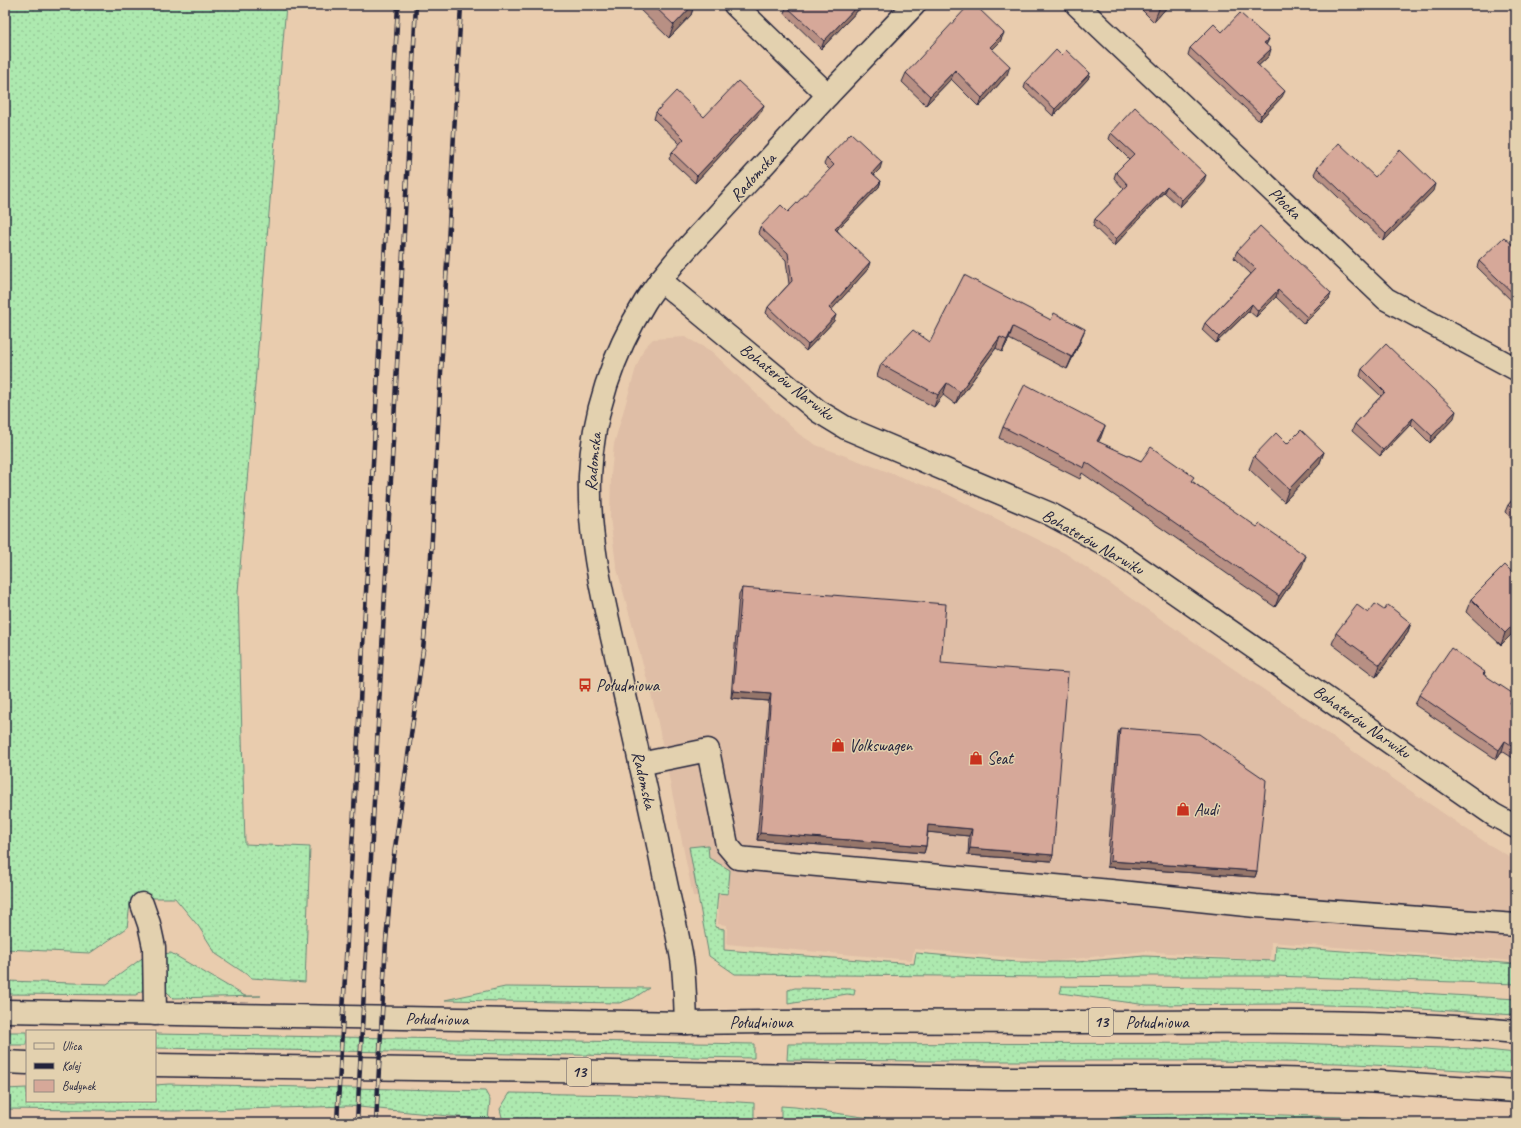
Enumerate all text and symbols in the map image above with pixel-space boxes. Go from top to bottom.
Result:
street label: Radomska [726,147,782,206]
street label: Płocka [1264,183,1306,224]
street label: Bohaterów Narwiku [736,339,840,426]
street label: Radomska [580,430,606,492]
street label: Bohaterów Narwiku [1038,504,1149,580]
place label: Południowa [596,675,661,696]
bus stop icon: Południowa [577,677,593,693]
street label: Bohaterów Narwiku [1309,681,1416,764]
place label: Volkswagen [849,735,914,756]
shop icon: Volkswagen [830,737,846,753]
place label: Seat [987,748,1015,769]
street label: Radomska [627,749,661,813]
shop icon: Seat [968,750,984,766]
place label: Audi [1194,799,1220,820]
shop icon: Audi [1175,801,1191,817]
street label: Południowa [405,1008,470,1030]
road number: 13 [1089,1008,1113,1036]
street label: Południowa [729,1012,794,1033]
street label: Południowa [1125,1012,1190,1033]
legend [26,1030,156,1102]
text: Ulica [62,1038,83,1054]
text: Kolej [62,1058,82,1074]
road number: 13 [567,1058,591,1086]
text: Budynek [62,1078,97,1094]

